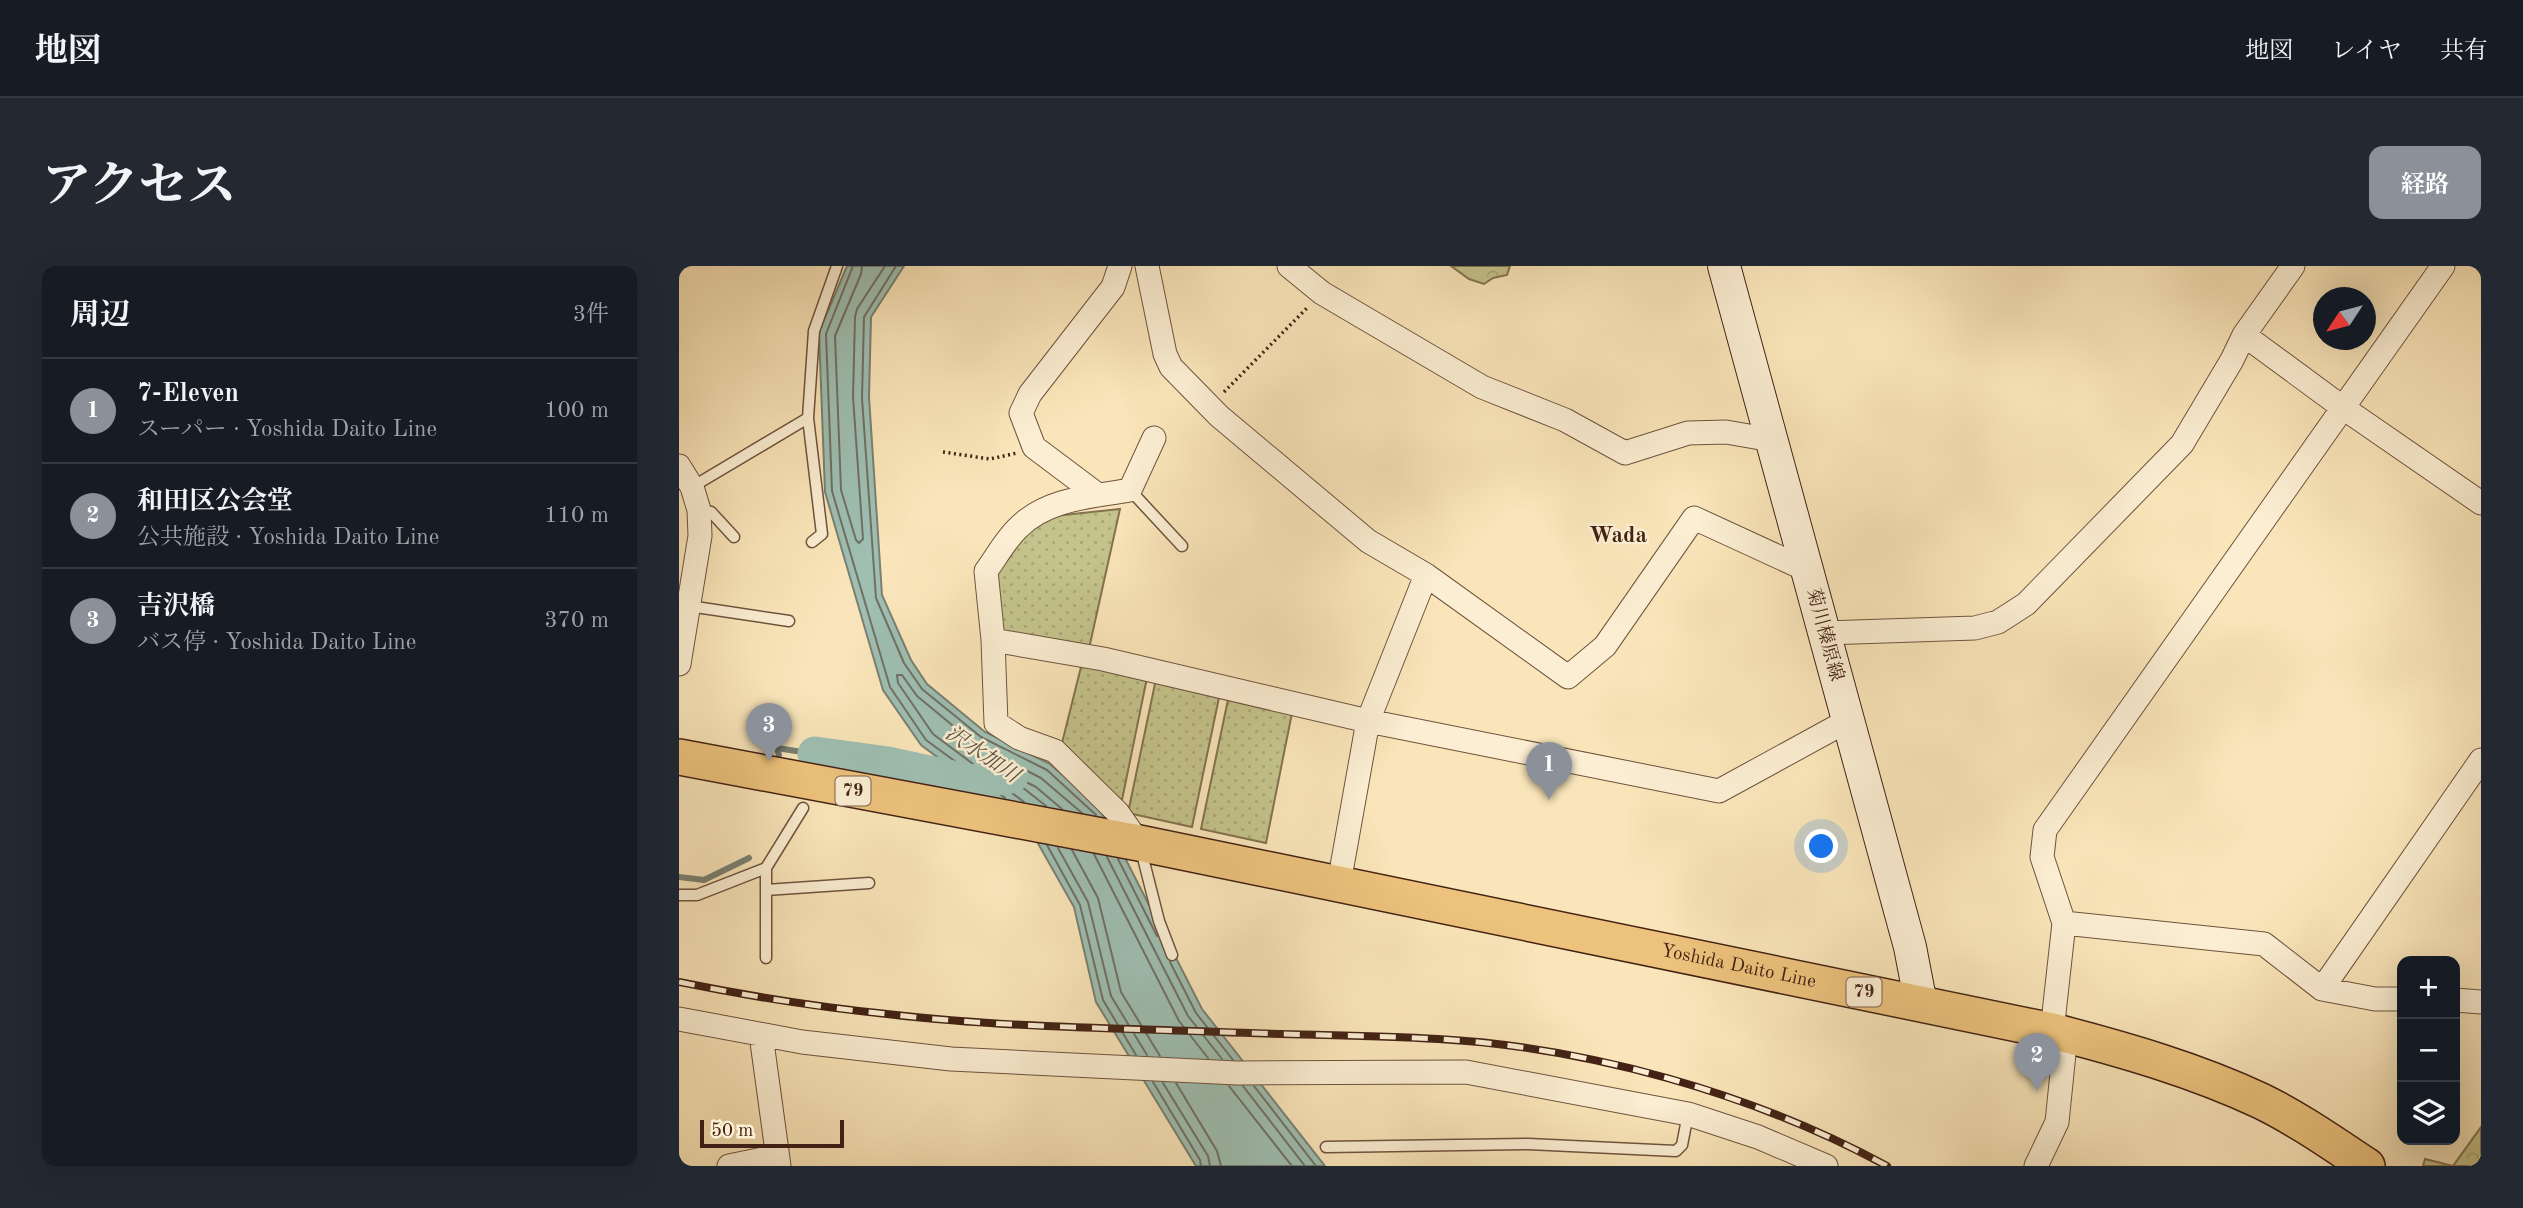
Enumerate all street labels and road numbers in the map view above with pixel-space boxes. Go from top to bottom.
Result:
street label: 菊川榛原線 [1803,586,1847,683]
road number: 79 [835,776,871,806]
street label: Yoshida Daito Line [1659,941,1818,992]
road number: 79 [1847,978,1881,1006]

